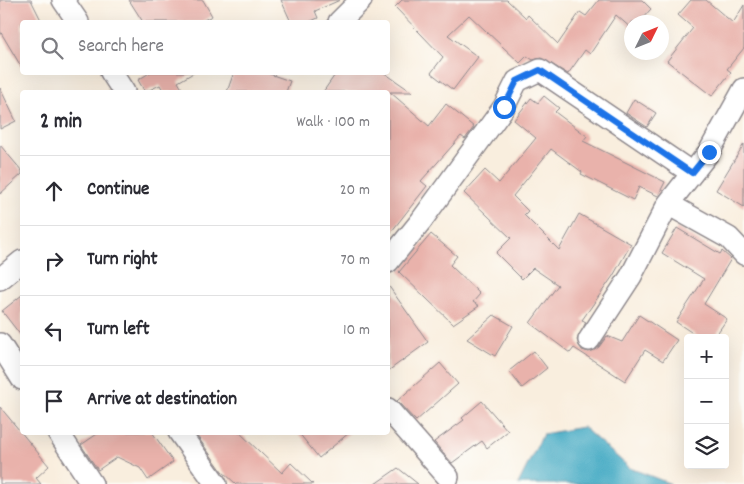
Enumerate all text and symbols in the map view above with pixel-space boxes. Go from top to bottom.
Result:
north arrow [624,15,669,60]
search box [20,20,390,75]
icon: search [38,34,66,62]
text: Search here [78,34,164,61]
route start [493,96,516,119]
text: 2 min [40,108,82,138]
text: Walk · 100 m [296,111,370,134]
route end [698,141,721,164]
icon: ahead [40,177,68,205]
text: Continue [87,177,149,204]
text: 20 m [340,179,370,202]
icon: right [40,247,68,275]
text: Turn right [87,247,158,274]
text: 70 m [340,249,370,272]
icon: left [40,317,68,345]
text: Turn left [87,317,150,344]
text: 10 m [343,319,370,342]
map controls [684,334,729,469]
button: + [684,334,729,379]
button: − [684,379,729,424]
icon: arrive [40,387,68,415]
text: Arrive at destination [87,387,237,414]
button: layers [684,424,729,469]

